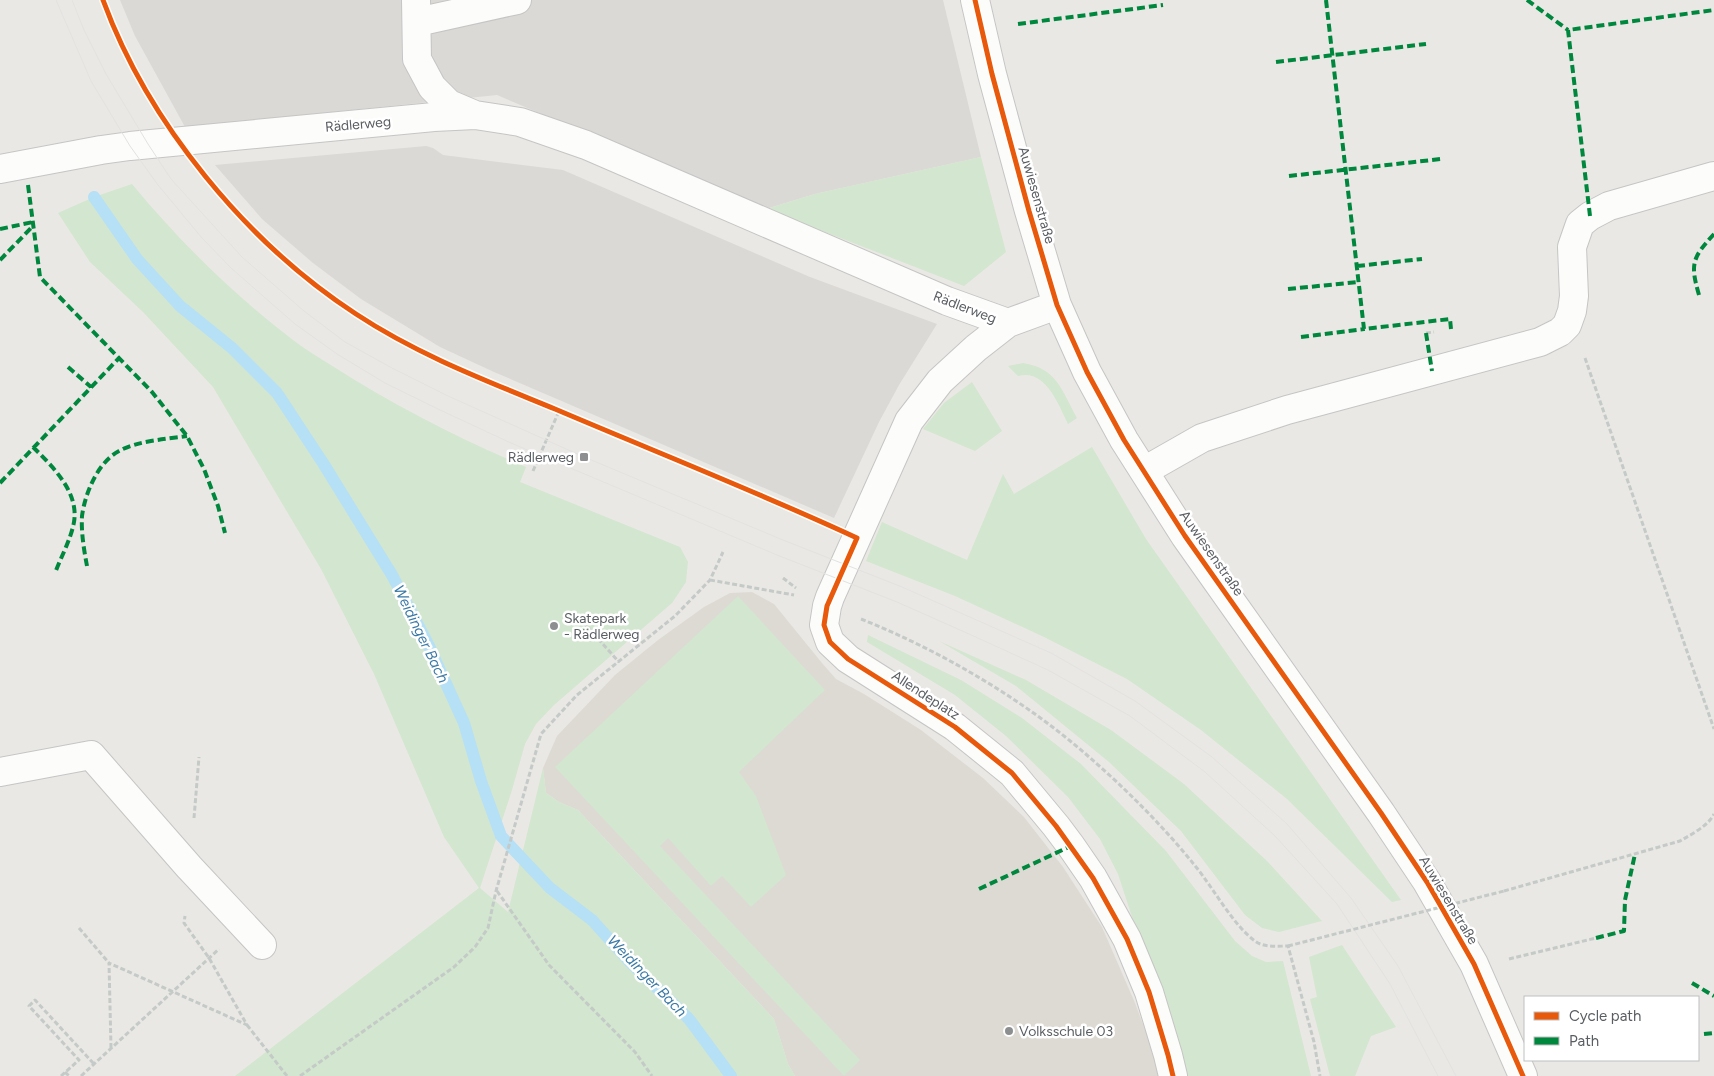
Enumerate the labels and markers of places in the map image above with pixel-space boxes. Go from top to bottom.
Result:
place label: Rädlerweg [508,449,574,466]
marker: Rädlerweg [578,451,590,463]
place label: Skatepark - Rädlerweg [564,610,640,643]
marker: Skatepark - Rädlerweg [548,620,560,632]
place label: Volksschule 03 [1019,1023,1113,1040]
marker: Volksschule 03 [1003,1025,1015,1037]

